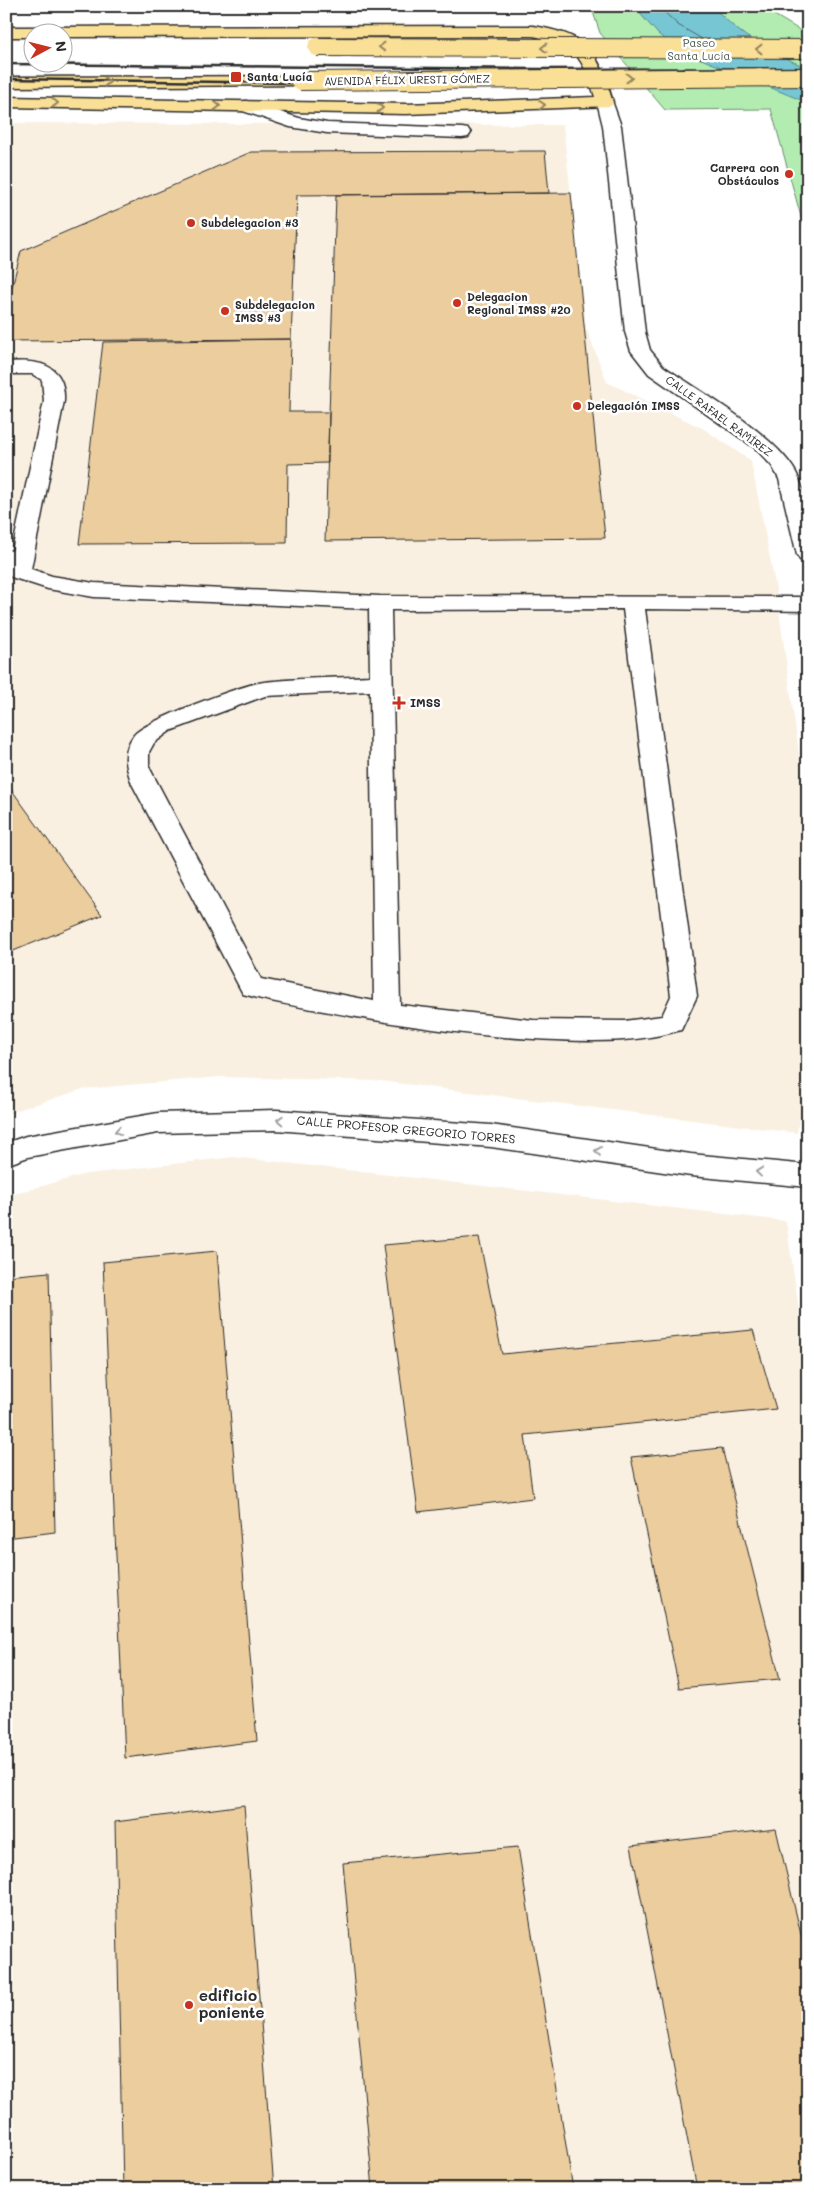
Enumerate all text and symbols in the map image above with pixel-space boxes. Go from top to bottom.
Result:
north arrow [22,22,72,72]
park label: Paseo Santa Lucía [668,35,731,63]
text: N [51,40,71,53]
one-way arrow [377,42,385,52]
one-way arrow [540,43,548,53]
one-way arrow [755,44,762,54]
place label: Santa Lucía [247,69,313,84]
marker: Santa Lucía [229,70,243,84]
street label: AVENIDA FÉLIX URESTI GÓMEZ [324,71,490,88]
one-way arrow [626,73,633,83]
one-way arrow [104,77,112,87]
one-way arrow [52,98,59,108]
one-way arrow [539,99,547,110]
one-way arrow [214,101,222,111]
one-way arrow [376,103,384,113]
place label: Carrera con Obstáculos [710,160,779,188]
marker: Carrera con Obstáculos [783,168,795,180]
place label: Subdelegacion #3 [201,215,299,230]
marker: Subdelegacion #3 [185,217,197,229]
place label: Delegacion Regional IMSS #20 [467,289,570,317]
place label: Subdelegacion IMSS #3 [235,297,315,325]
marker: Delegacion Regional IMSS #20 [451,297,463,309]
marker: Subdelegacion IMSS #3 [219,305,231,317]
street label: CALLE RAFAEL RAMÍREZ [663,372,776,460]
place label: Delegación IMSS [587,398,680,413]
marker: Delegación IMSS [571,400,583,412]
place label: IMSS [410,694,441,710]
marker: IMSS [392,696,406,710]
street label: CALLE PROFESOR GREGORIO TORRES [296,1111,516,1147]
one-way arrow [276,1115,284,1125]
one-way arrow [114,1125,122,1135]
one-way arrow [594,1146,602,1157]
one-way arrow [755,1166,763,1177]
place label: edificio poniente [199,1985,264,2022]
marker: edificio poniente [183,1999,195,2011]

